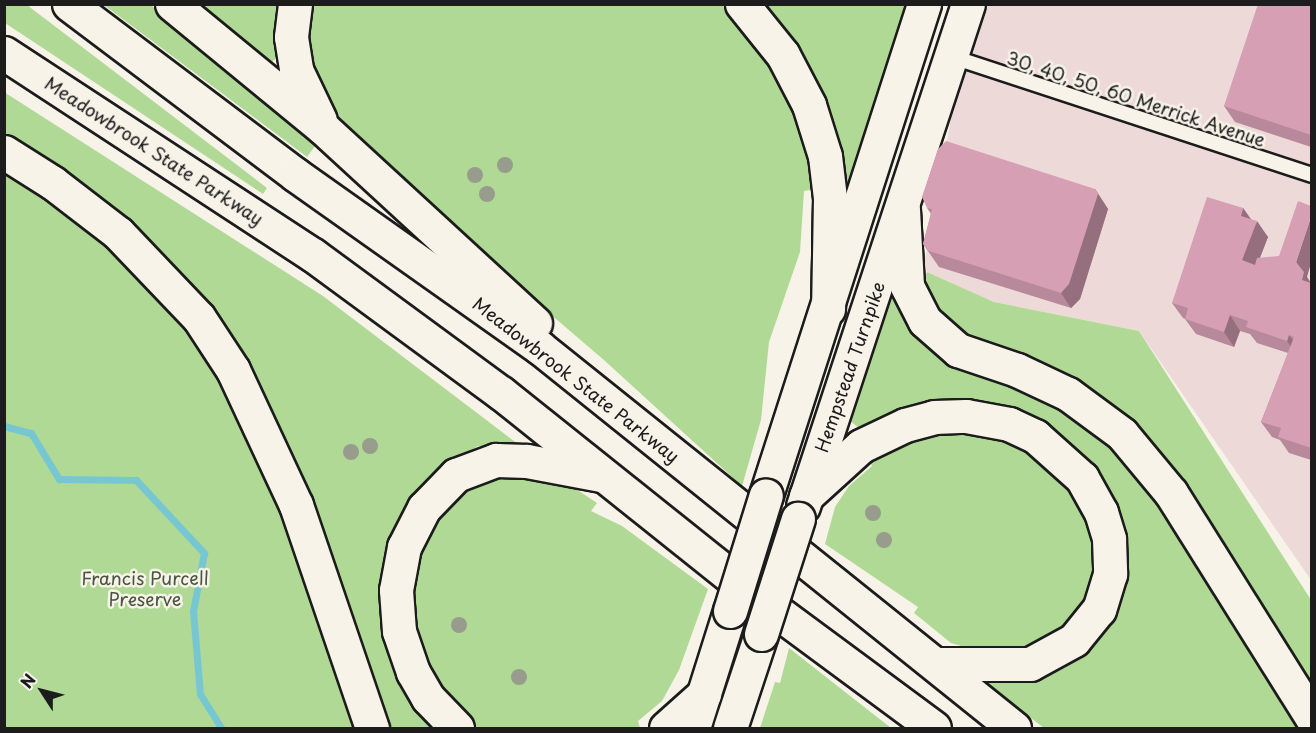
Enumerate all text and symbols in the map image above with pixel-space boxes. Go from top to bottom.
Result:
street label: 30, 40, 50, 60 Merrick Avenue [1003,47,1269,151]
street label: Meadowbrook State Parkway [41,72,267,230]
street label: Hempstead Turnpike [811,279,889,455]
street label: Meadowbrook State Parkway [468,293,684,467]
park label: Francis Purcell Preserve [81,568,209,610]
north arrow [12,661,72,721]
text: N [14,668,41,693]

